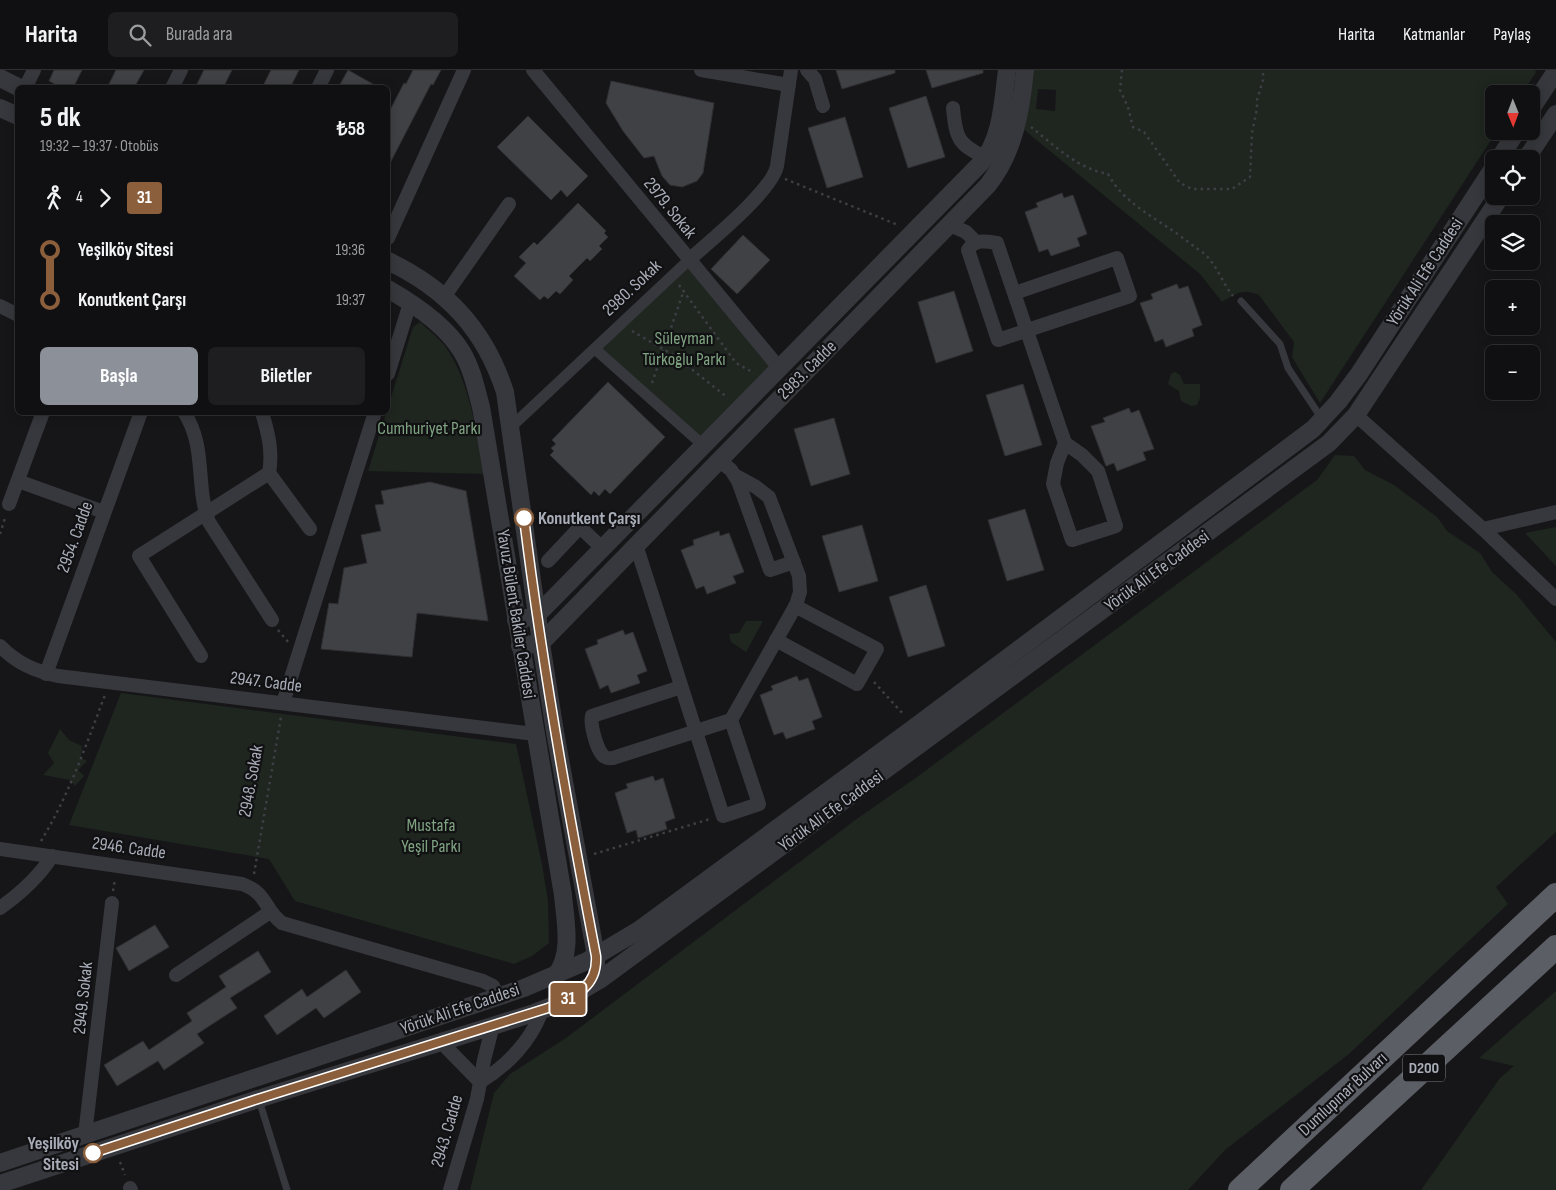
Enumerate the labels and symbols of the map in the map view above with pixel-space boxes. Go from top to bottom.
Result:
north arrow [1485,85,1540,140]
street label: 2979. Sokak [639,173,701,243]
street label: Yörük Ali Efe Caddesi [1382,214,1468,330]
street label: 2980. Sokak [598,255,666,321]
park label: Süleyman Türkoğlu Parkı [642,328,726,370]
street label: 2983. Cadde [773,336,841,404]
park label: Cumhuriyet Parkı [377,418,481,439]
street label: 2954. Cadde [52,499,98,575]
marker: Konutkent Çarşı [514,508,534,528]
place label: Konutkent Çarşı [538,508,640,529]
street label: Yörük Ali Efe Caddesi [1101,526,1213,616]
street label: Yavuz Bülent Bakiler Caddesi [492,528,540,700]
street label: 2947. Cadde [229,667,303,697]
street label: 2948. Sokak [234,743,268,819]
street label: Yörük Ali Efe Caddesi [775,766,887,856]
park label: Mustafa Yeşil Parkı [401,815,461,857]
street label: 2946. Cadde [91,832,167,864]
street label: 2949. Sokak [69,961,97,1035]
street label: Yörük Ali Efe Caddesi [398,979,522,1039]
line badge: 31 [546,983,590,1015]
street label: Dumlupınar Bulvarı [1294,1048,1392,1140]
road number: D200 [1403,1054,1445,1081]
street label: 2943. Cadde [427,1092,467,1170]
place label: Yeşilköy Sitesi [27,1133,79,1175]
marker: Yeşilköy Sitesi [83,1143,103,1163]

